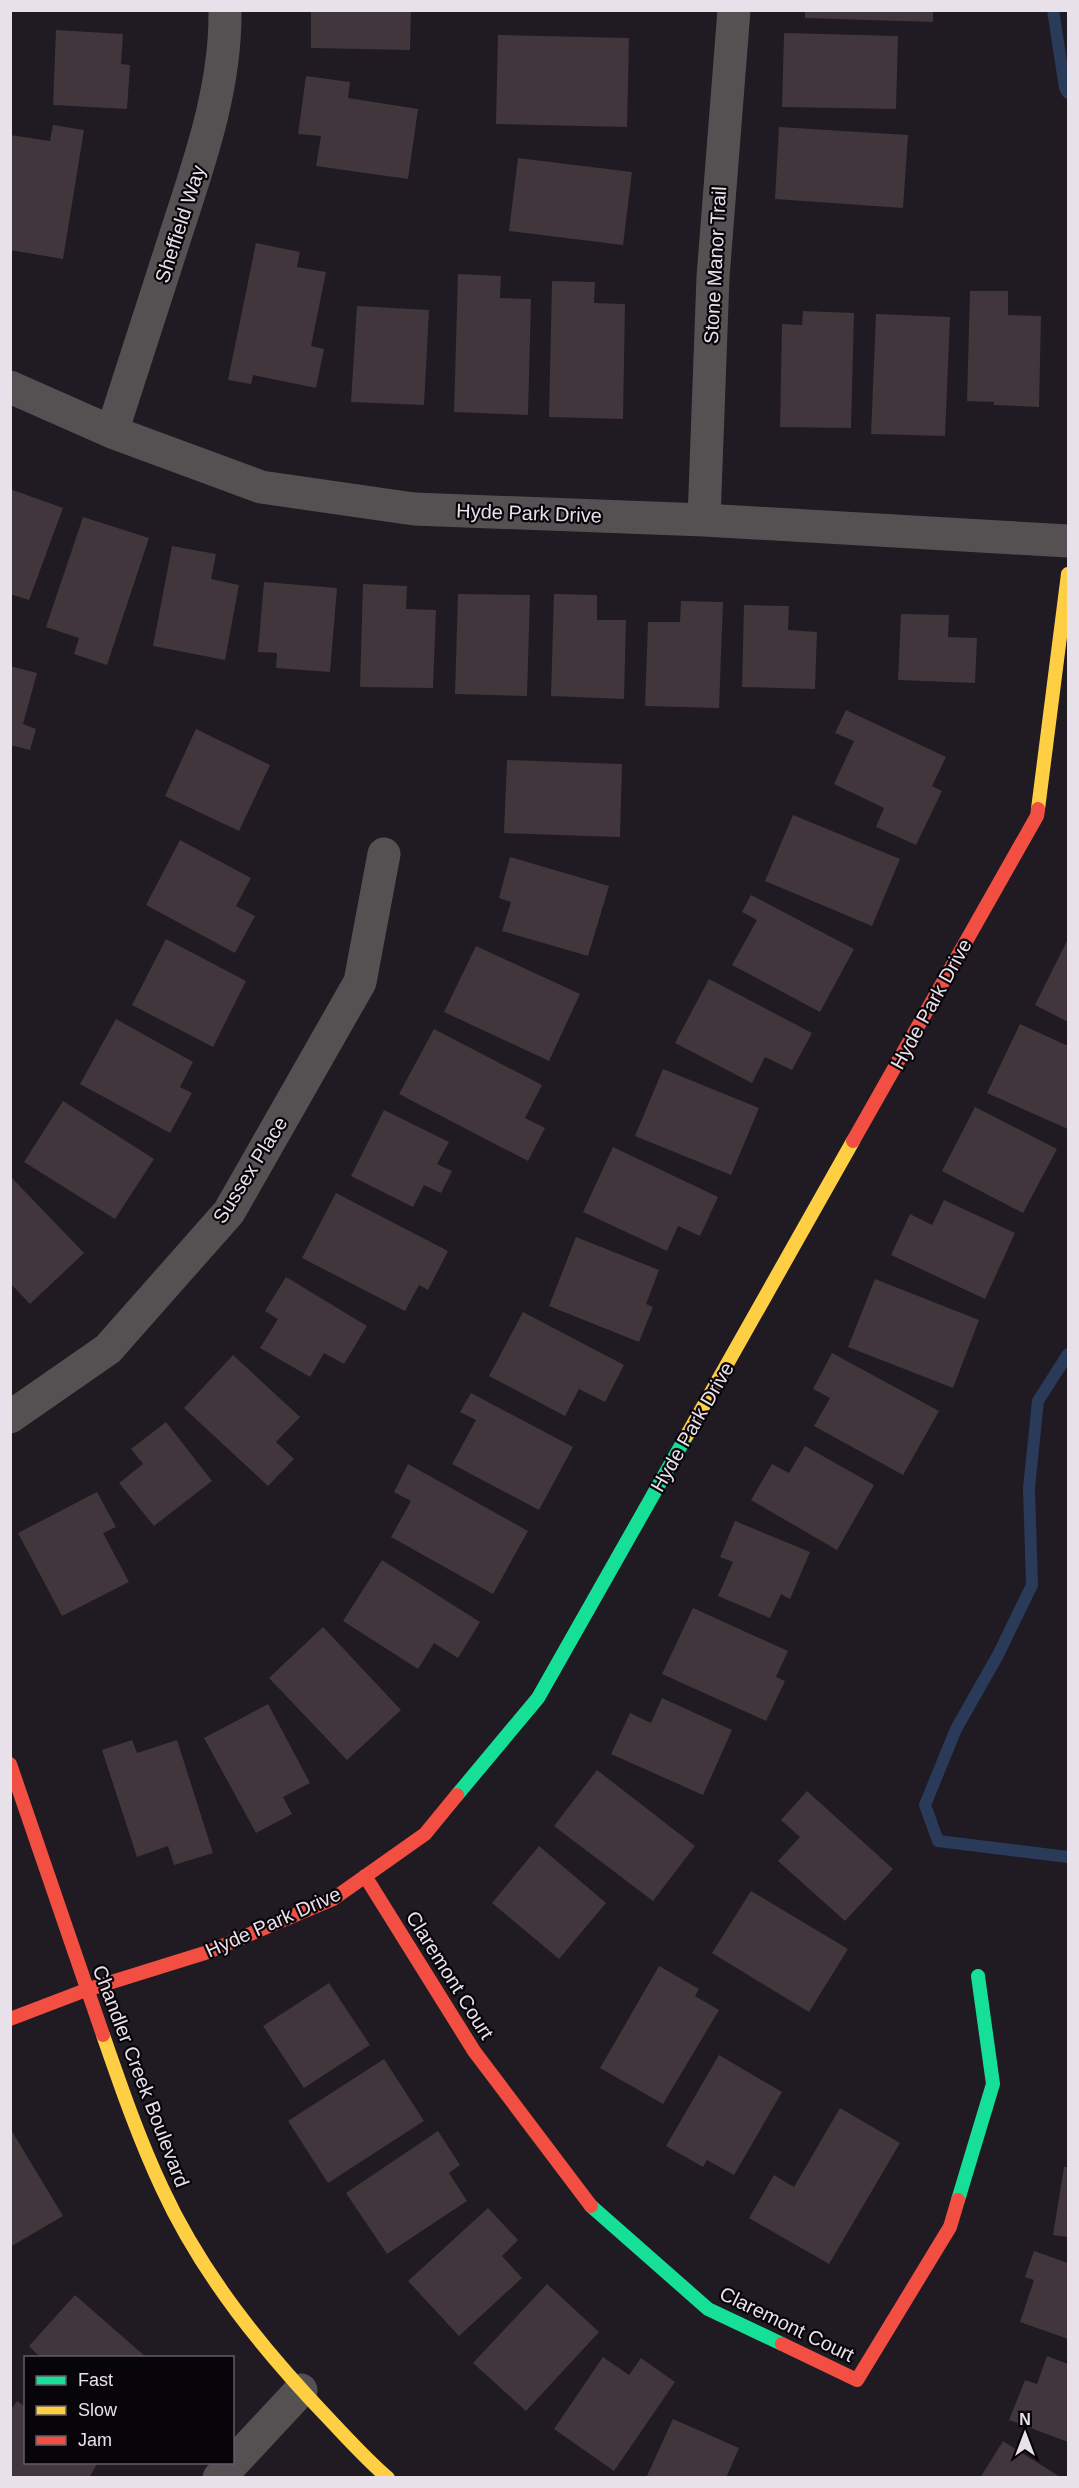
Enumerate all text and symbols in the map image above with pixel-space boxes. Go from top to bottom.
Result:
street label: Sheffield Way [151,162,209,286]
street label: Stone Manor Trail [700,186,730,344]
street label: Hyde Park Drive [456,499,602,527]
street label: Hyde Park Drive [886,935,976,1073]
street label: Sussex Place [209,1113,291,1227]
street label: Hyde Park Drive [646,1358,738,1496]
street label: Hyde Park Drive [202,1882,344,1962]
street label: Claremont Court [402,1907,498,2043]
street label: Chandler Creek Boulevard [88,1962,194,2190]
street label: Claremont Court [716,2282,858,2366]
legend [24,2356,234,2464]
text: Fast [78,2370,113,2390]
text: Slow [78,2400,118,2420]
north arrow [995,2404,1055,2464]
text: N [1019,2411,1031,2428]
text: Jam [78,2430,112,2450]

